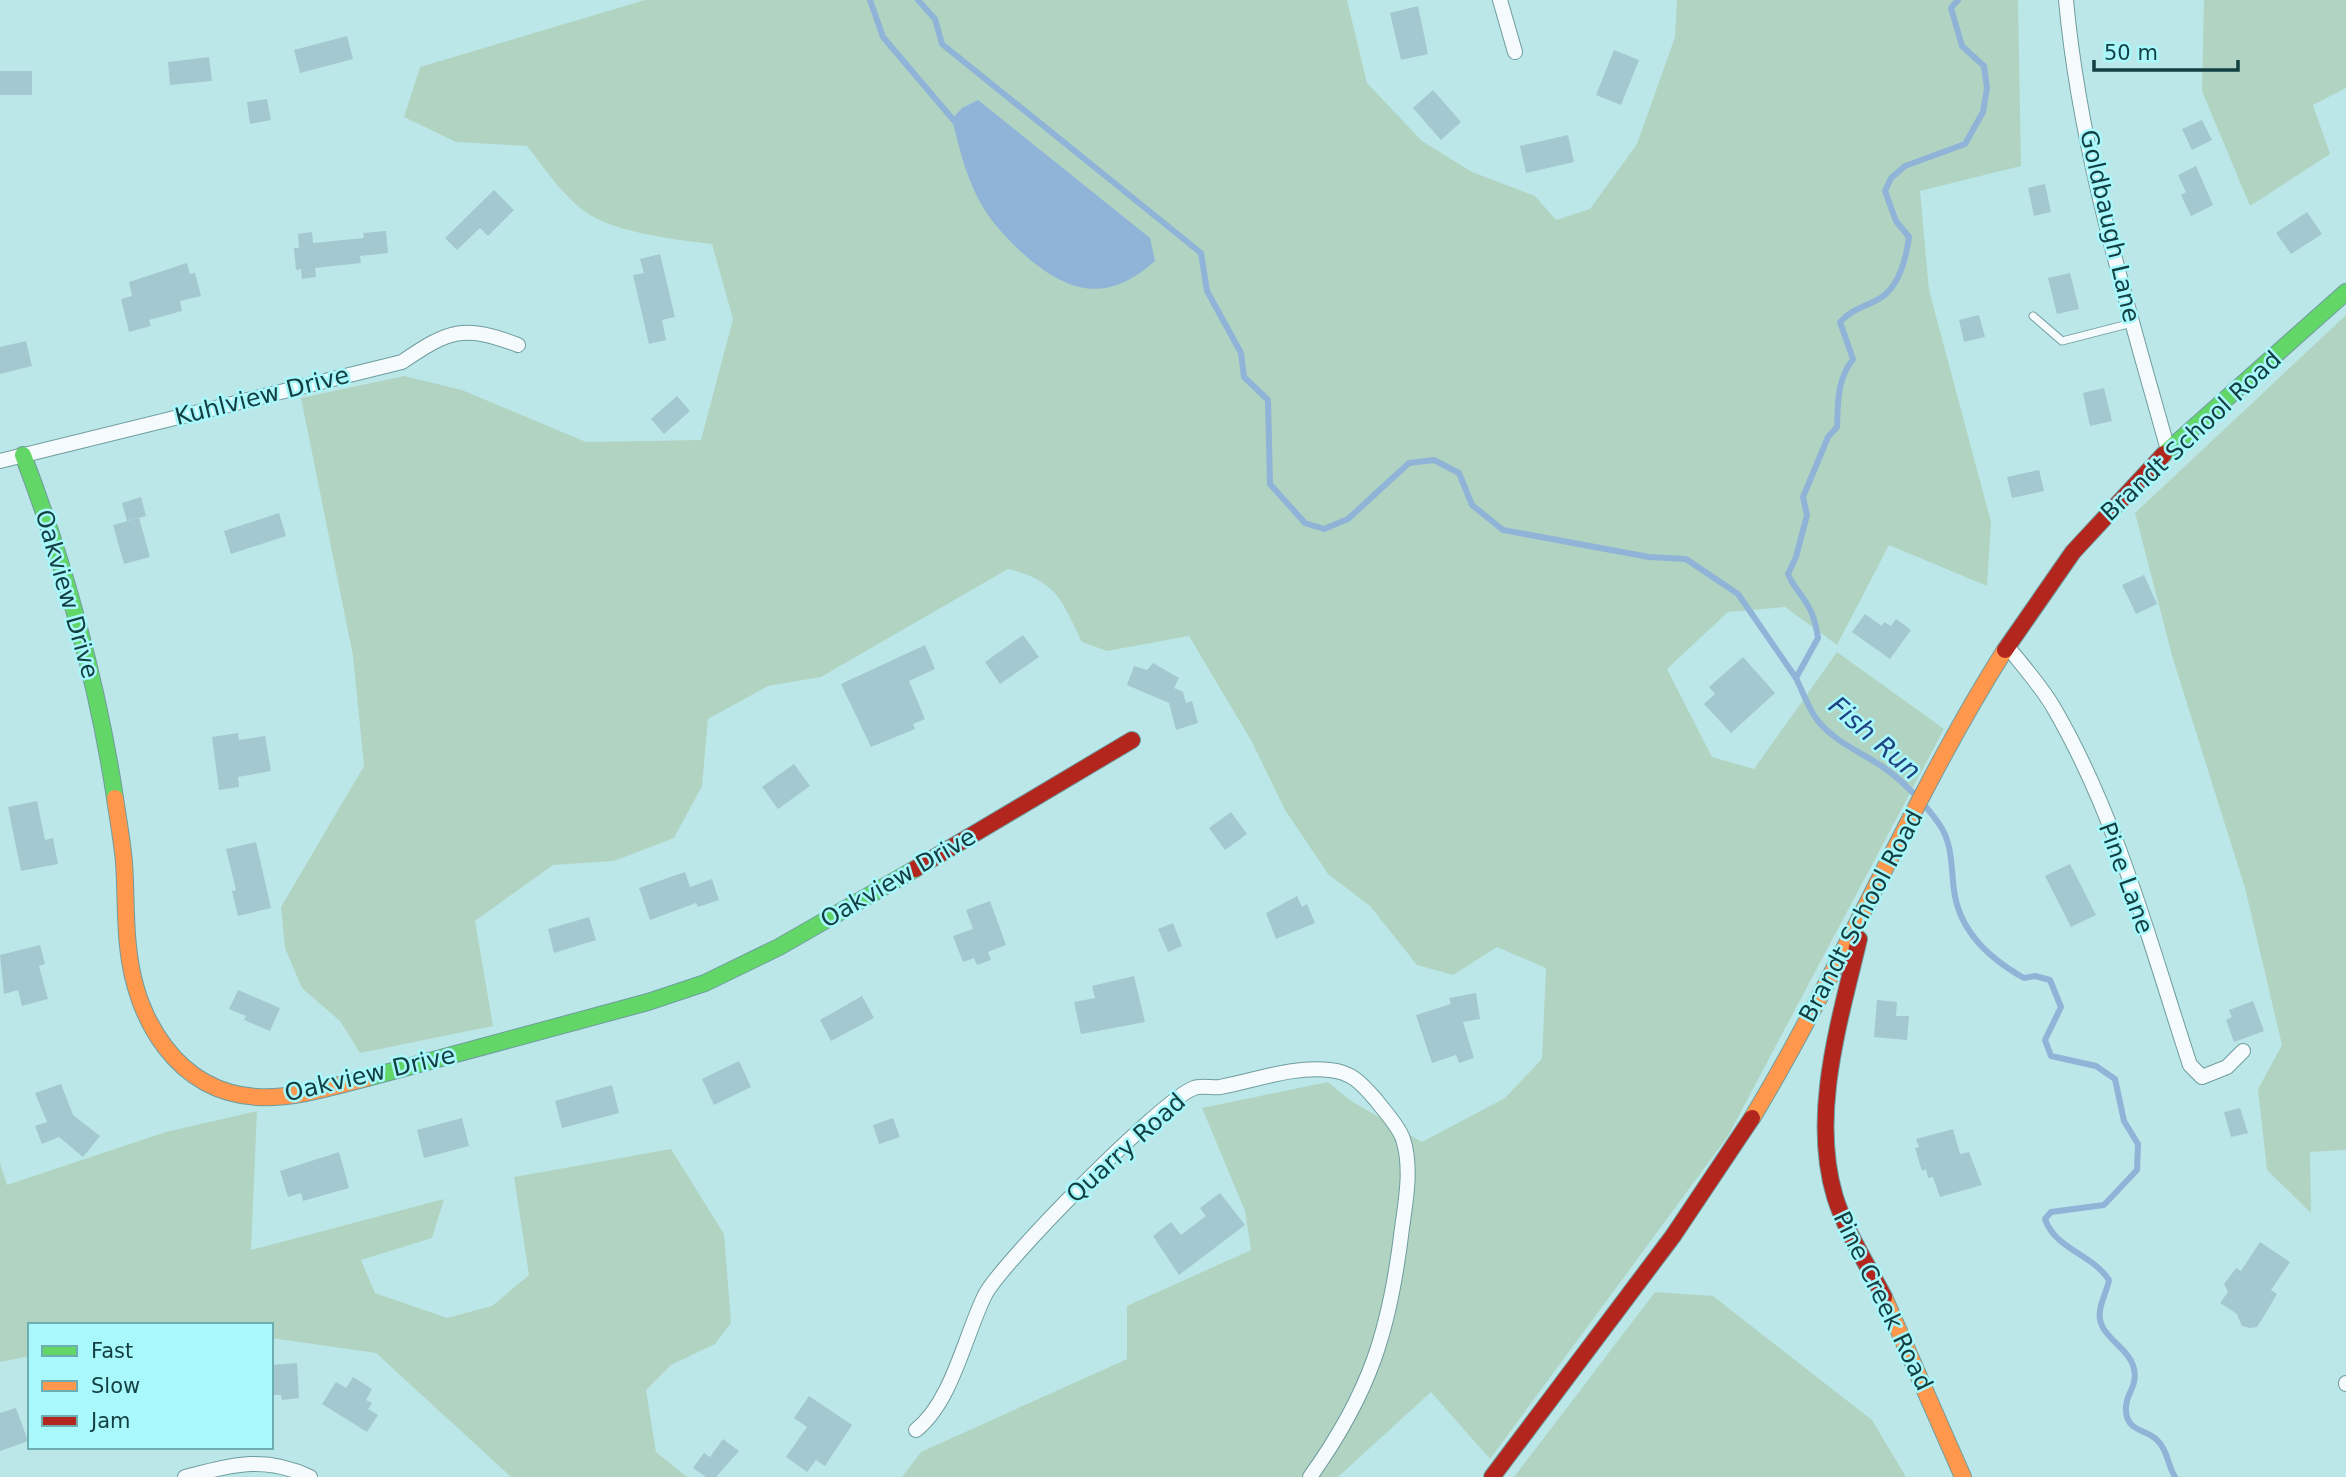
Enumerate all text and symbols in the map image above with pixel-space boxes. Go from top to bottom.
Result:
scale bar [2094,28,2238,72]
text: 50 m [2104,41,2158,65]
street label: Goldbaugh Lane [2074,127,2146,325]
street label: Brandt School Road [2095,345,2287,527]
street label: Kuhlview Drive [172,361,352,431]
street label: Oakview Drive [30,506,104,682]
water label: Fish Run [1823,690,1927,786]
street label: Brandt School Road [1793,805,1929,1027]
street label: Pine Lane [2093,819,2159,937]
street label: Oakview Drive [815,822,981,934]
street label: Oakview Drive [282,1041,458,1107]
street label: Quarry Road [1061,1087,1191,1209]
street label: Pine Creek Road [1828,1207,1938,1395]
legend [28,1323,273,1449]
text: Fast [91,1339,133,1363]
text: Slow [91,1374,140,1398]
text: Jam [89,1409,131,1433]

